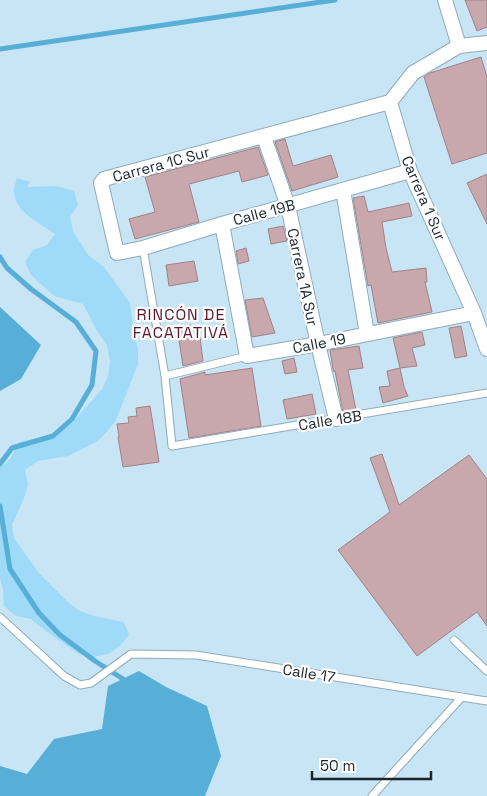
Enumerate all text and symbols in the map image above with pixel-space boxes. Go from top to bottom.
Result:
street label: Carrera 1C Sur [110,142,212,186]
street label: Carrera 1 Sur [398,153,451,244]
street label: Calle 19B [231,195,297,229]
street label: Carrera 1A Sur [283,226,323,328]
district label: RINCÓN DE FACATATIVÁ [133,304,229,343]
street label: Calle 19 [291,329,347,357]
street label: Calle 18B [297,406,363,434]
street label: Calle 17 [281,659,337,687]
scale bar [312,748,431,780]
text: 50 m [320,756,355,775]

